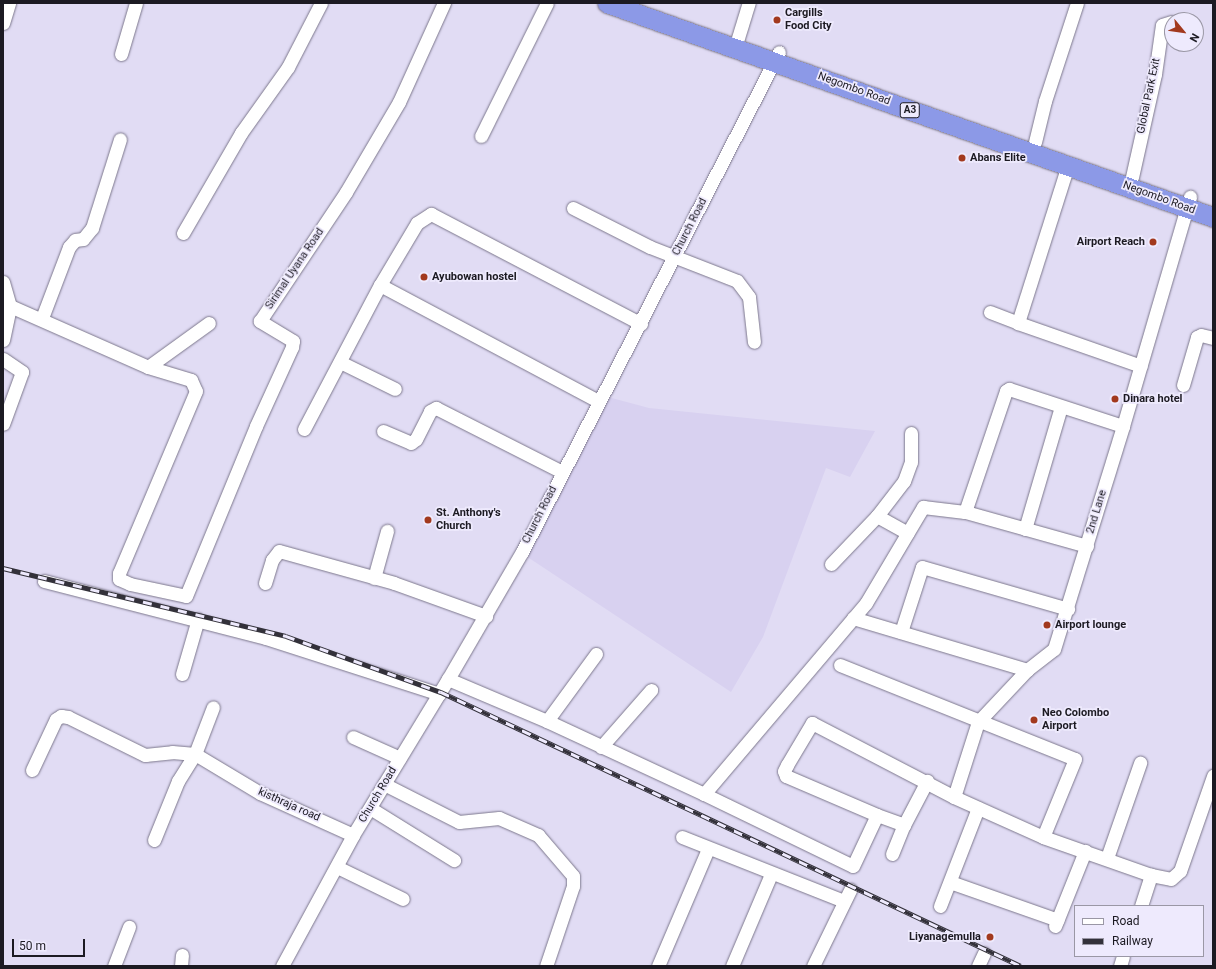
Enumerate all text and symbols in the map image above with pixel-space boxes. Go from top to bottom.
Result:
place label: Cargills Food City [785,7,832,33]
north arrow [1164,12,1204,52]
marker: Cargills Food City [772,15,782,25]
text: N [1186,31,1202,44]
street label: Global Park Exit [1135,57,1163,135]
street label: Negombo Road [816,70,892,108]
road number: A3 [899,102,921,118]
place label: Abans Elite [970,151,1026,165]
marker: Abans Elite [957,153,967,163]
street label: Negombo Road [1121,179,1197,217]
street label: Church Road [670,196,710,258]
street label: Sirimal Uyana Road [263,226,327,312]
place label: Airport Reach [1077,235,1145,249]
marker: Airport Reach [1148,237,1158,247]
place label: Ayubowan hostel [432,270,517,284]
marker: Ayubowan hostel [419,272,429,282]
place label: Dinara hotel [1123,392,1183,406]
marker: Dinara hotel [1110,394,1120,404]
street label: Church Road [520,484,560,546]
street label: 2nd Lane [1084,489,1110,535]
place label: St. Anthony's Church [436,507,501,533]
marker: St. Anthony's Church [423,515,433,525]
place label: Airport lounge [1055,618,1126,632]
marker: Airport lounge [1042,620,1052,630]
place label: Neo Colombo Airport [1042,707,1109,733]
marker: Neo Colombo Airport [1029,715,1039,725]
street label: Church Road [356,765,400,825]
street label: kisthraja road [256,785,322,825]
legend [1074,905,1204,957]
text: Road [1112,914,1140,928]
place label: Liyanagemulla [909,930,981,944]
scale bar [14,931,87,957]
marker: Liyanagemulla [984,931,996,943]
text: Railway [1112,934,1153,948]
text: 50 m [19,939,46,953]

